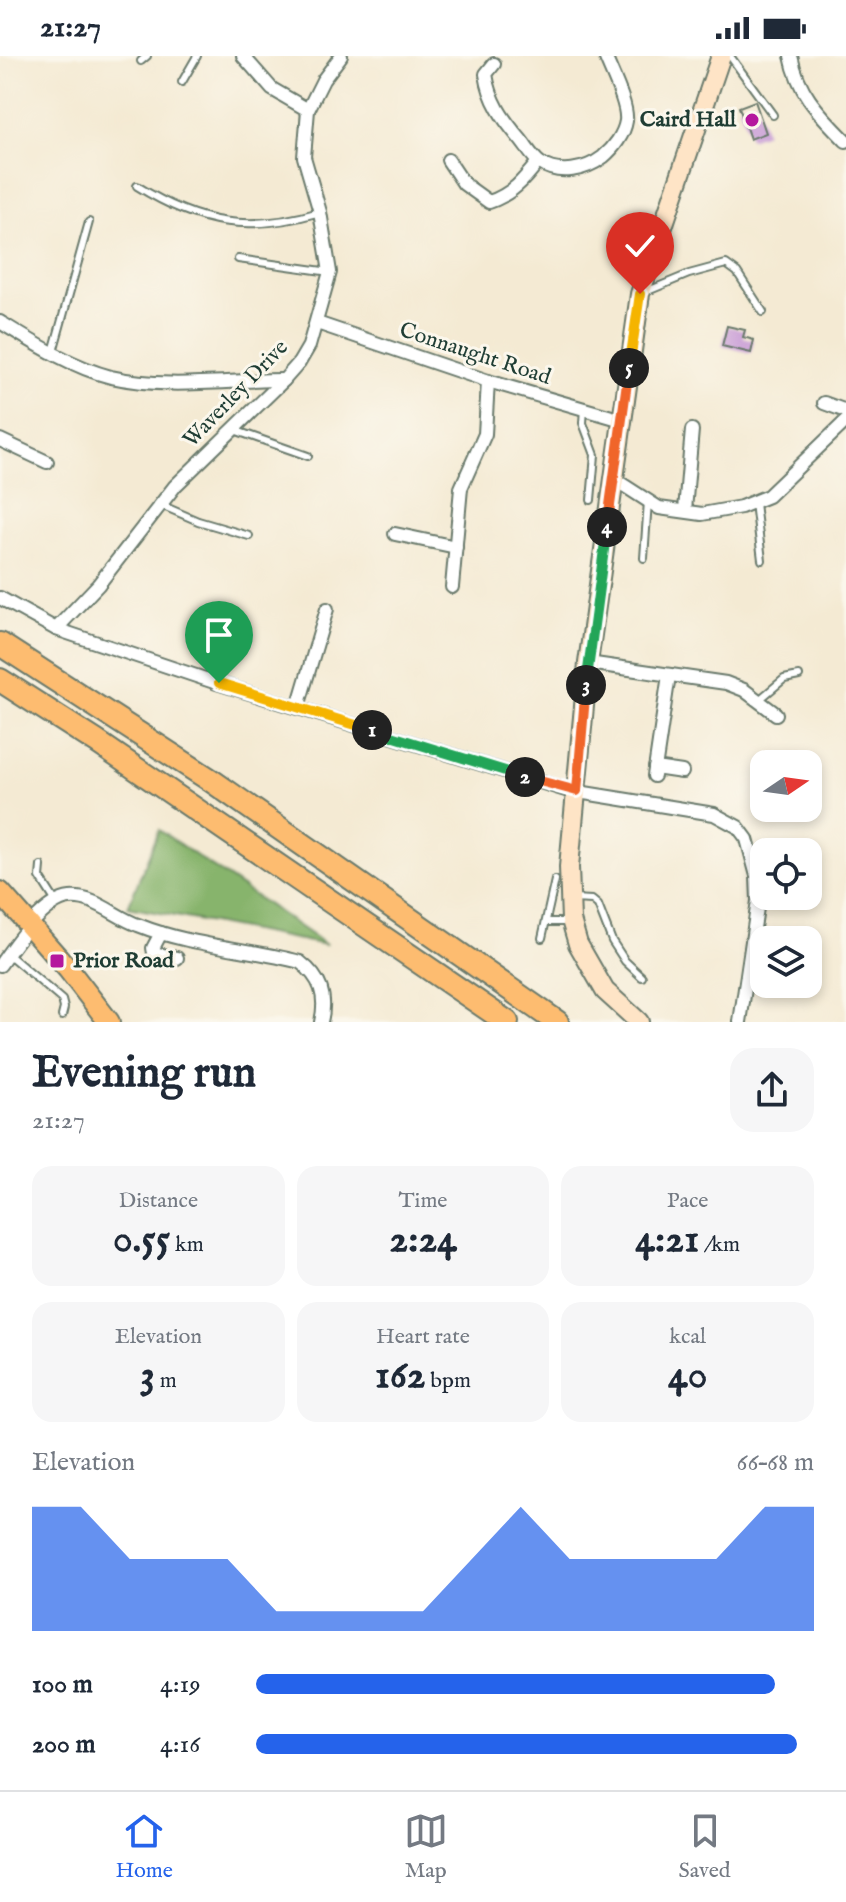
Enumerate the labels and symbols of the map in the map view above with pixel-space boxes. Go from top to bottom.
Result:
place label: Caird Hall [640,106,737,134]
marker: Caird Hall [743,111,761,129]
pin [606,212,674,294]
street label: Connaught Road [396,316,554,392]
street label: Waverley Drive [177,334,295,454]
pin: 5 [609,348,649,388]
pin: 4 [587,507,627,547]
pin [185,601,253,683]
pin: 3 [566,665,606,705]
pin: 1 [352,710,392,750]
north arrow [750,750,822,822]
pin: 2 [505,757,545,797]
place label: Prior Road [73,947,175,975]
marker: Prior Road [48,952,66,970]

